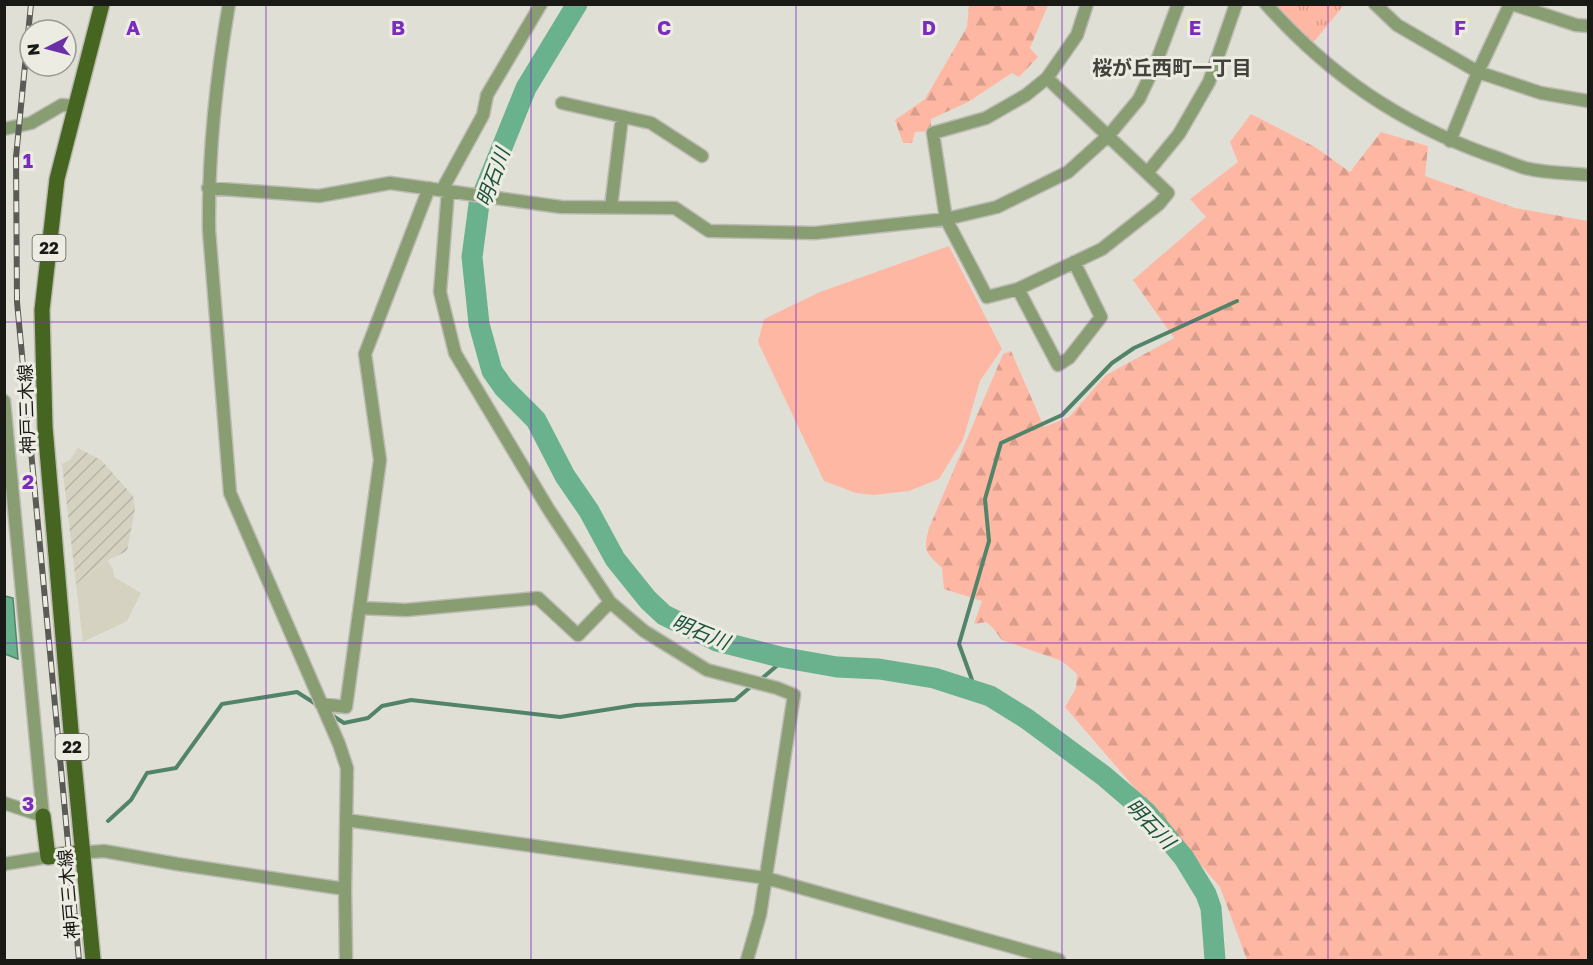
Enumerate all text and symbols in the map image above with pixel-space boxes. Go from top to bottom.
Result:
text: A [126,15,140,39]
text: B [391,15,405,39]
text: C [657,15,671,39]
text: D [922,15,936,39]
text: E [1189,15,1201,39]
text: F [1454,15,1466,39]
north arrow [18,18,78,78]
text: N [23,42,44,57]
district label: 桜が丘西町一丁目 [1092,55,1252,79]
water label: 明石川 [470,143,514,209]
text: 1 [23,148,33,172]
road number: 22 [32,235,66,261]
street label: 神戸三木線 [13,364,39,454]
text: 2 [22,469,34,493]
water label: 明石川 [669,609,735,654]
road number: 22 [56,734,88,760]
text: 3 [22,791,34,815]
water label: 明石川 [1122,793,1182,854]
street label: 神戸三木線 [53,848,83,940]

